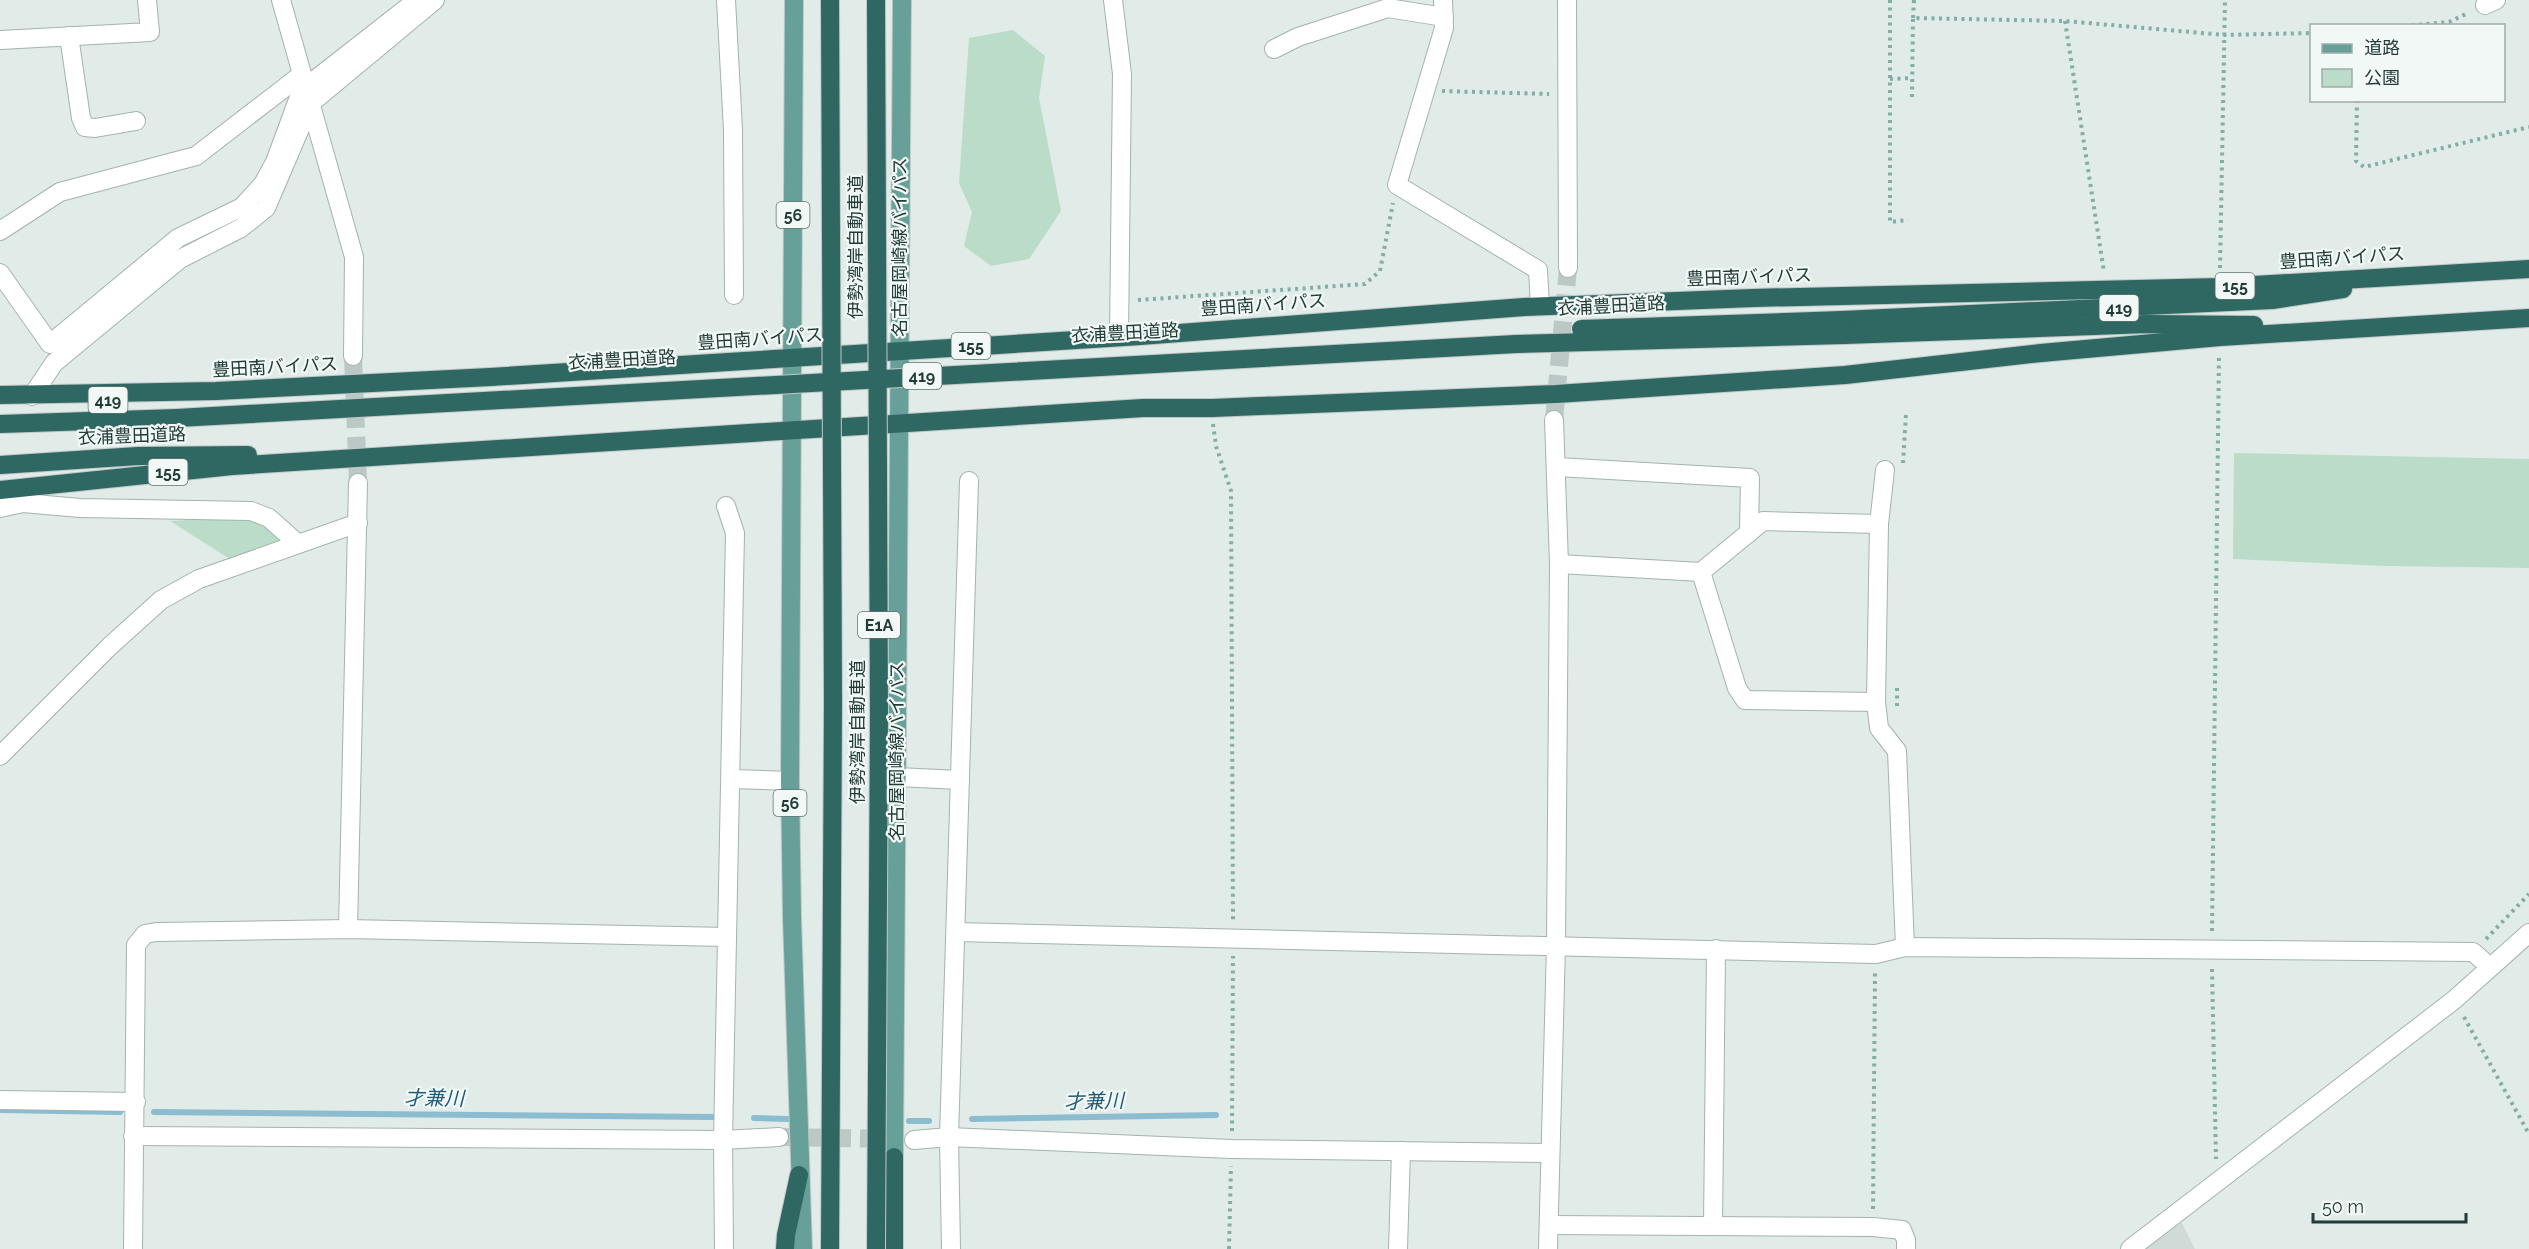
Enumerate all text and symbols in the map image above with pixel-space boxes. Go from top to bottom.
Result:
legend [2310,24,2505,102]
text: 道路 [2364,37,2400,58]
text: 公園 [2364,67,2400,88]
street label: 名古屋岡崎線バイパス [889,157,910,337]
street label: 伊勢湾岸自動車道 [845,175,866,319]
road number: 56 [776,202,810,228]
street label: 豊田南バイパス [2279,243,2405,272]
street label: 豊田南バイパス [1686,264,1812,289]
road number: 155 [2216,273,2254,299]
street label: 豊田南バイパス [1200,290,1326,319]
street label: 衣浦豊田道路 [1556,292,1665,319]
road number: 419 [2100,295,2138,321]
street label: 衣浦豊田道路 [1070,319,1179,346]
street label: 豊田南バイパス [697,324,823,353]
road number: 155 [952,333,990,359]
street label: 衣浦豊田道路 [567,346,676,373]
street label: 豊田南バイパス [212,353,338,380]
road number: 419 [902,363,942,389]
road number: 419 [88,387,128,413]
street label: 衣浦豊田道路 [78,423,186,448]
road number: 155 [148,459,188,485]
road number: E1A [858,612,900,638]
street label: 伊勢湾岸自動車道 [847,660,868,804]
street label: 名古屋岡崎線バイパス [886,661,907,841]
road number: 56 [774,790,806,816]
water label: 才兼川 [404,1085,466,1111]
water label: 才兼川 [1064,1088,1126,1114]
scale bar [2313,1186,2466,1224]
text: 50 m [2322,1196,2364,1217]

